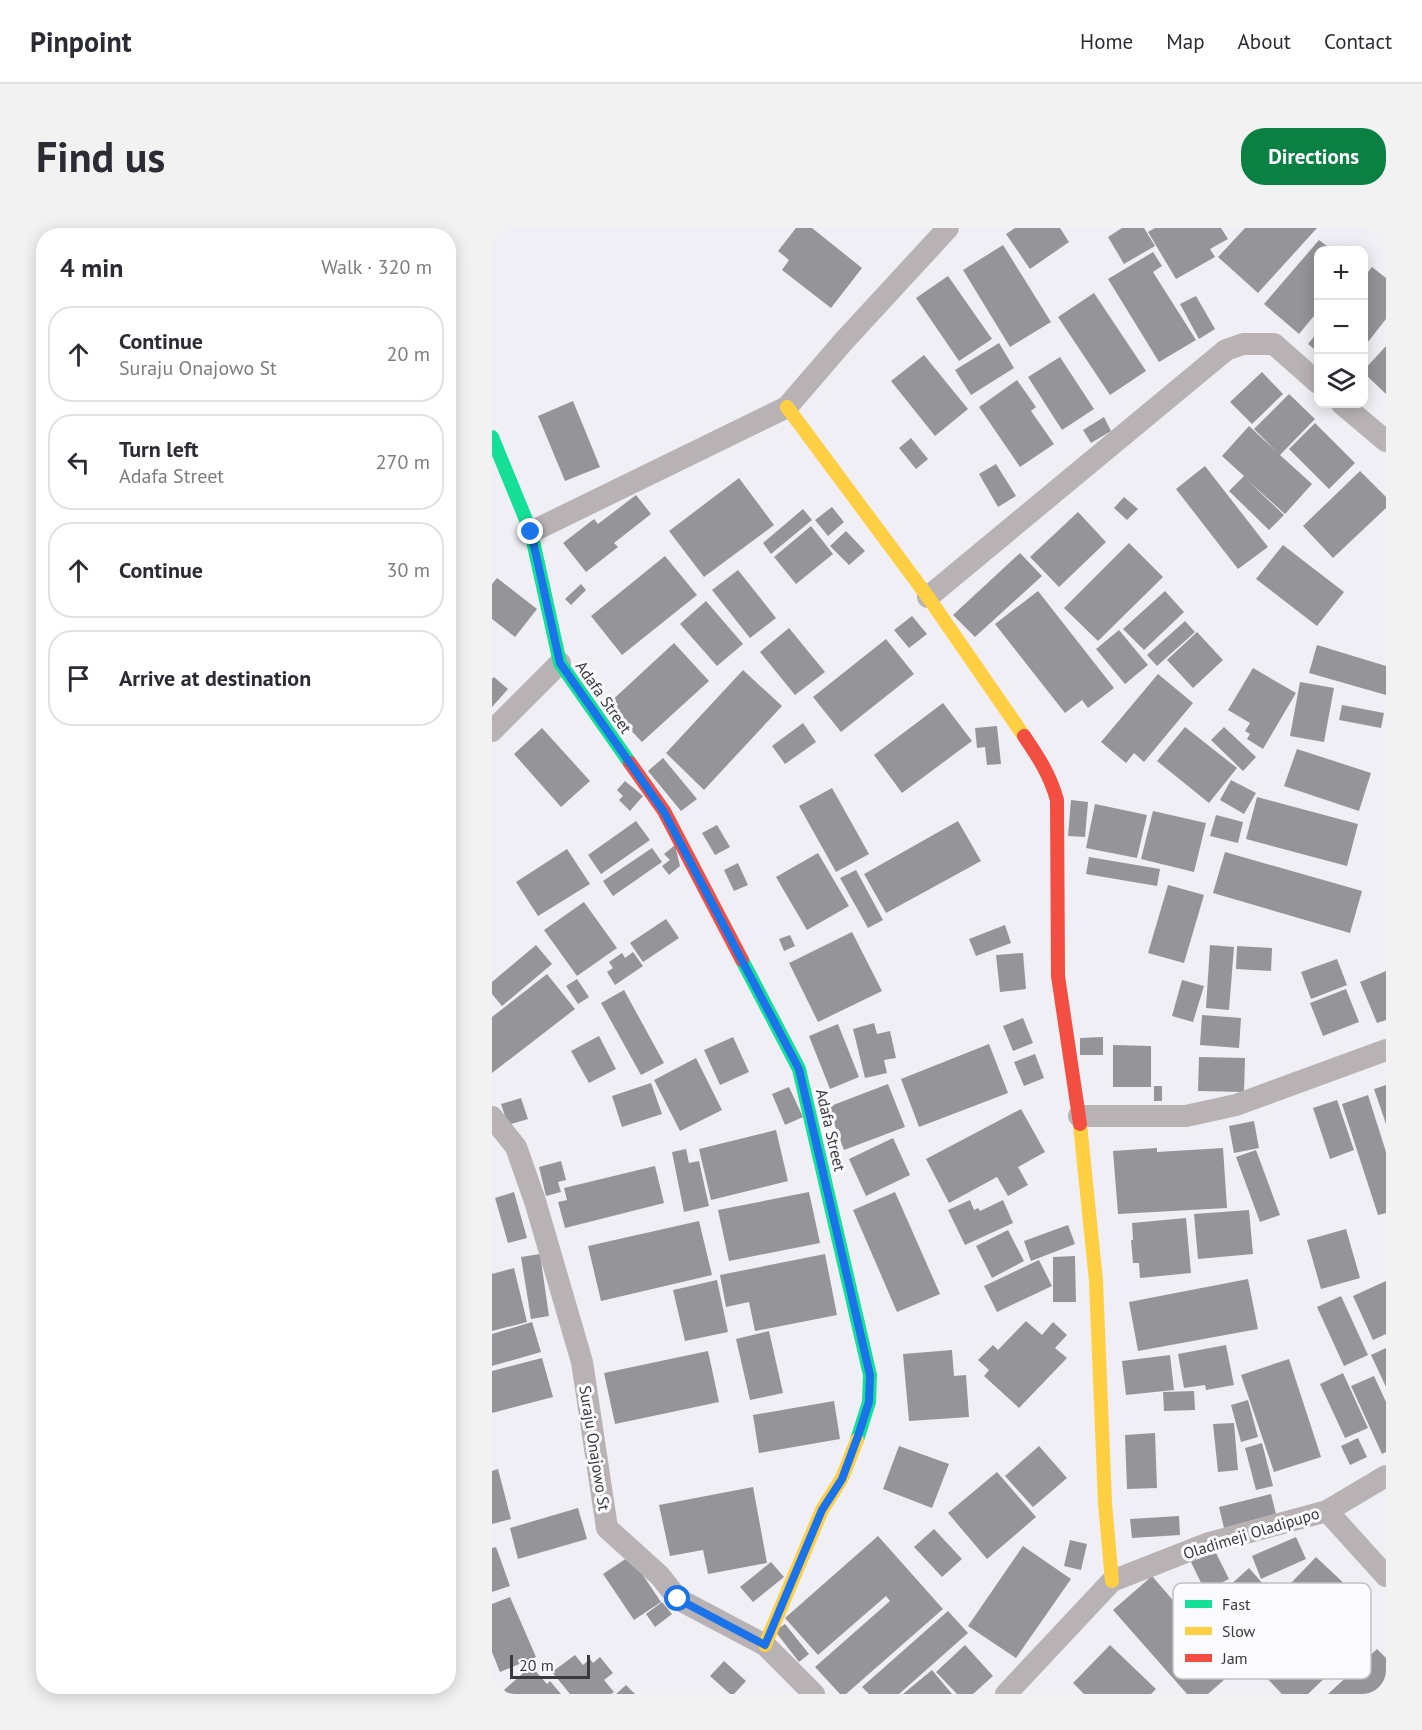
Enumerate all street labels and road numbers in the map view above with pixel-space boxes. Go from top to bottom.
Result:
street label: Adafa Street [572,657,637,738]
street label: Adafa Street [812,1087,850,1174]
street label: Suraju Onajowo St [575,1384,615,1513]
street label: Oladimeji Oladipupo [1180,1503,1322,1563]

